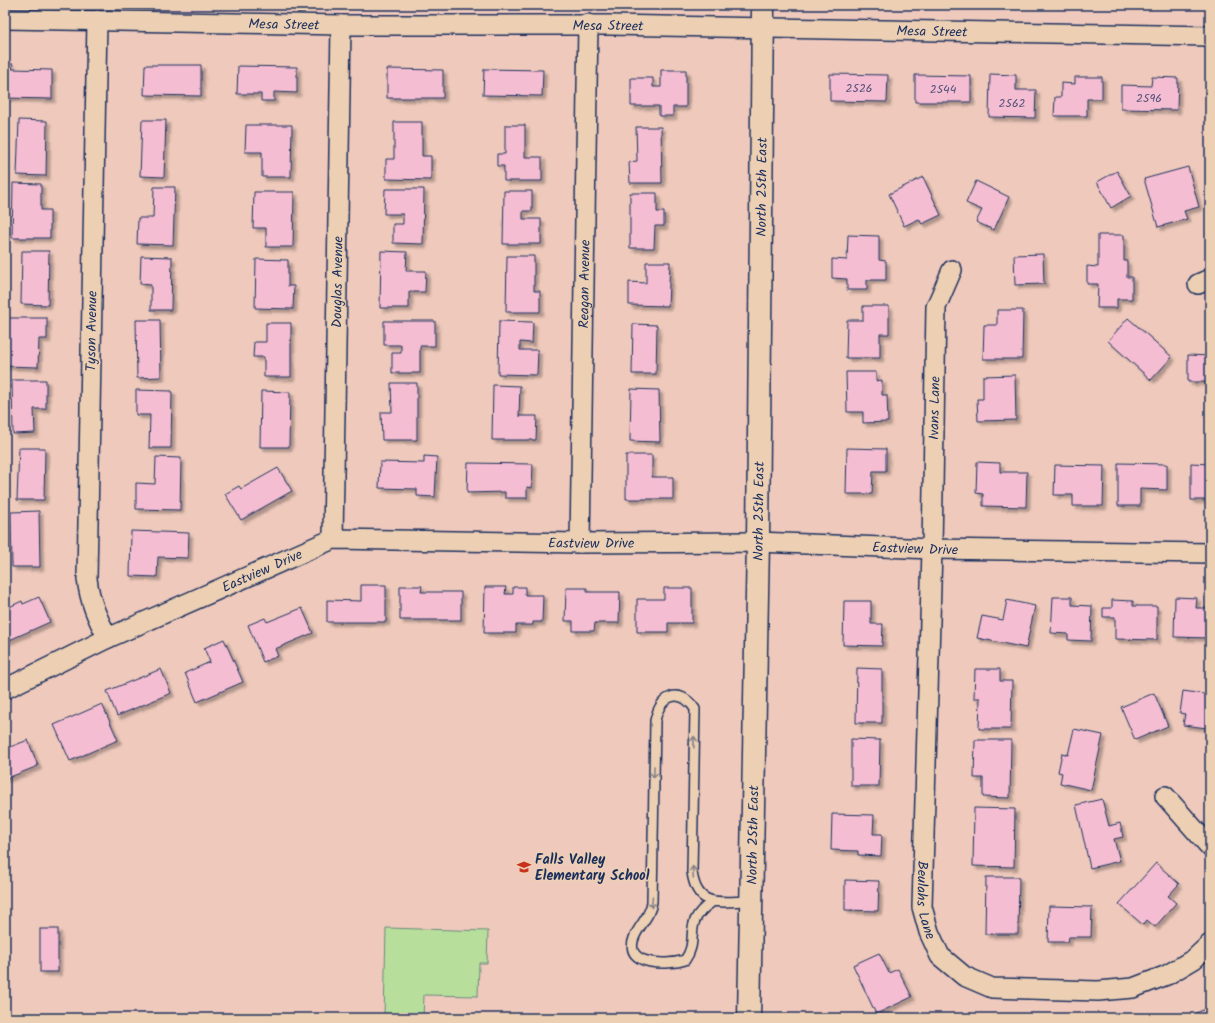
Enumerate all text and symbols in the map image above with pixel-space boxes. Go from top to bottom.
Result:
street label: Mesa Street [248,13,320,37]
street label: Mesa Street [572,15,644,38]
street label: Mesa Street [896,20,968,44]
house number: 2526 [845,79,873,98]
house number: 2544 [930,80,957,99]
house number: 2596 [1136,89,1162,108]
house number: 2562 [998,94,1026,113]
street label: North 25th East [751,137,774,237]
street label: Douglas Avenue [326,235,350,328]
street label: Reagan Avenue [573,239,597,329]
street label: Tyson Avenue [80,290,104,372]
street label: Ivans Lane [923,375,947,440]
street label: North 25th East [748,461,771,561]
street label: Eastview Drive [548,532,635,555]
street label: Eastview Drive [872,537,959,561]
street label: Eastview Drive [218,544,307,599]
one-way arrow [691,736,698,749]
one-way arrow [651,765,658,778]
street label: North 25th East [742,785,765,885]
place label: Falls Valley Elementary School [535,849,650,887]
school or university icon: Falls Valley Elementary School [516,859,532,875]
street label: Beulahs Lane [910,861,941,944]
one-way arrow [689,866,696,879]
one-way arrow [648,895,656,908]

